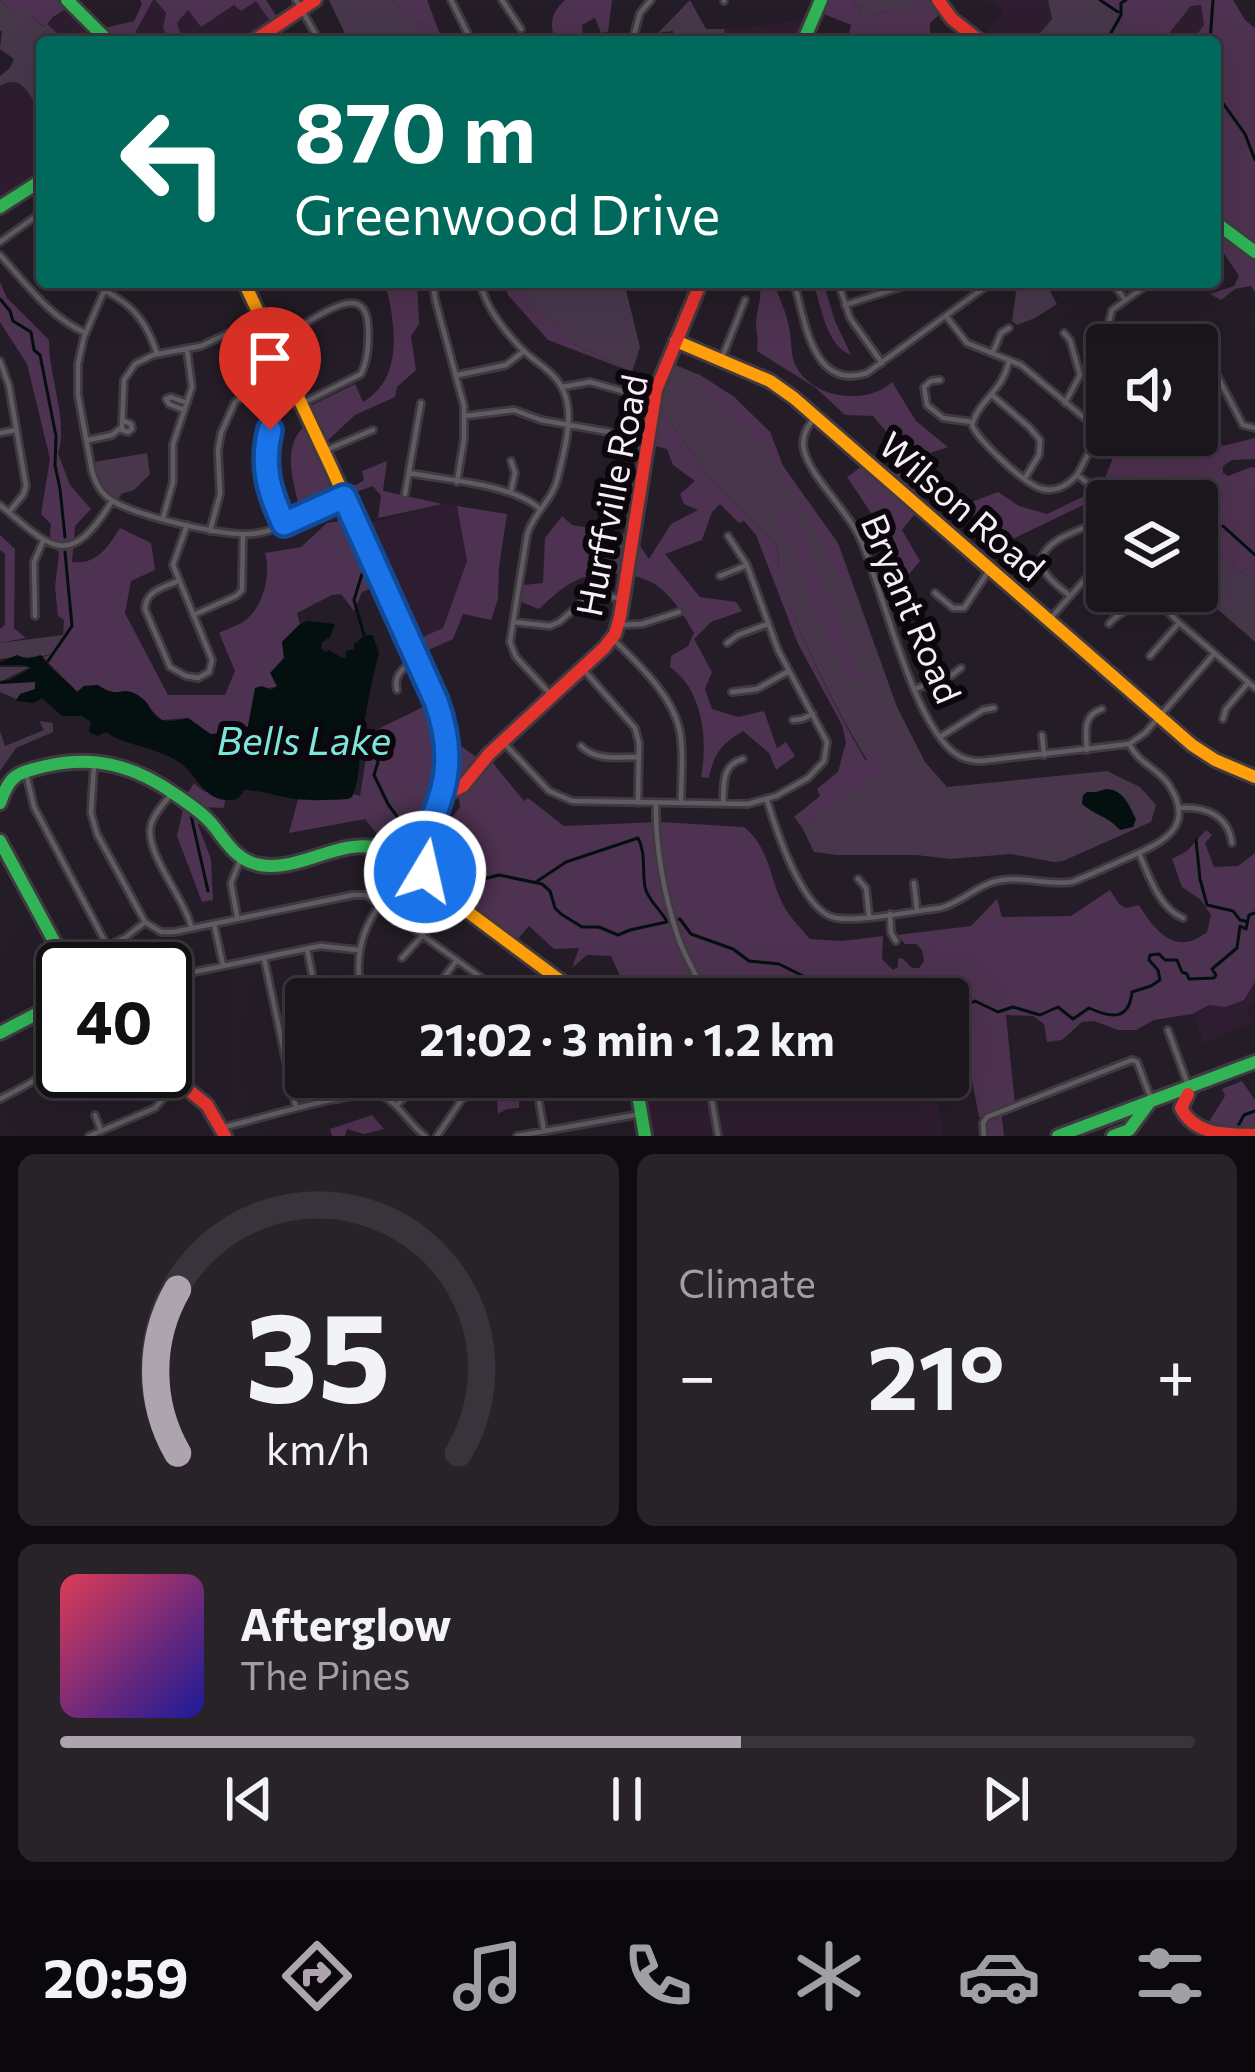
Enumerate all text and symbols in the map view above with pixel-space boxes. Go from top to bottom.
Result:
text: 870 m [294,78,536,180]
icon: left [96,84,252,240]
text: Greenwood Drive [294,180,720,246]
pin [219,307,321,430]
map controls [1086,324,1218,612]
button: sound [1086,324,1218,456]
icon: arrive [237,325,303,391]
street label: Hurffville Road [565,371,655,619]
street label: Wilson Road [871,421,1055,589]
button: layers [1086,480,1218,612]
street label: Bryant Road [853,507,973,709]
water label: Bells Lake [217,715,391,763]
position arrow [362,809,488,935]
speed limit sign: 40 [36,942,192,1098]
text: 21:02 · 3 min · 1.2 km [419,1010,835,1065]
text: Climate [679,1258,816,1306]
text: 35 [246,1275,391,1428]
text: 21° [867,1318,1005,1429]
text: − [679,1333,716,1414]
text: + [1156,1333,1195,1414]
text: km/h [266,1421,370,1474]
text: Afterglow [240,1595,451,1650]
text: The Pines [240,1650,411,1698]
icon: previous [216,1766,282,1832]
icon: pause [594,1766,660,1832]
icon: next [973,1766,1039,1832]
icon: directions [275,1934,359,2018]
icon: music [446,1934,530,2018]
icon: phone [616,1934,700,2018]
icon: climate [787,1934,871,2018]
icon: car [957,1934,1041,2018]
icon: filters [1128,1934,1212,2018]
text: 20:59 [43,1943,189,2009]

